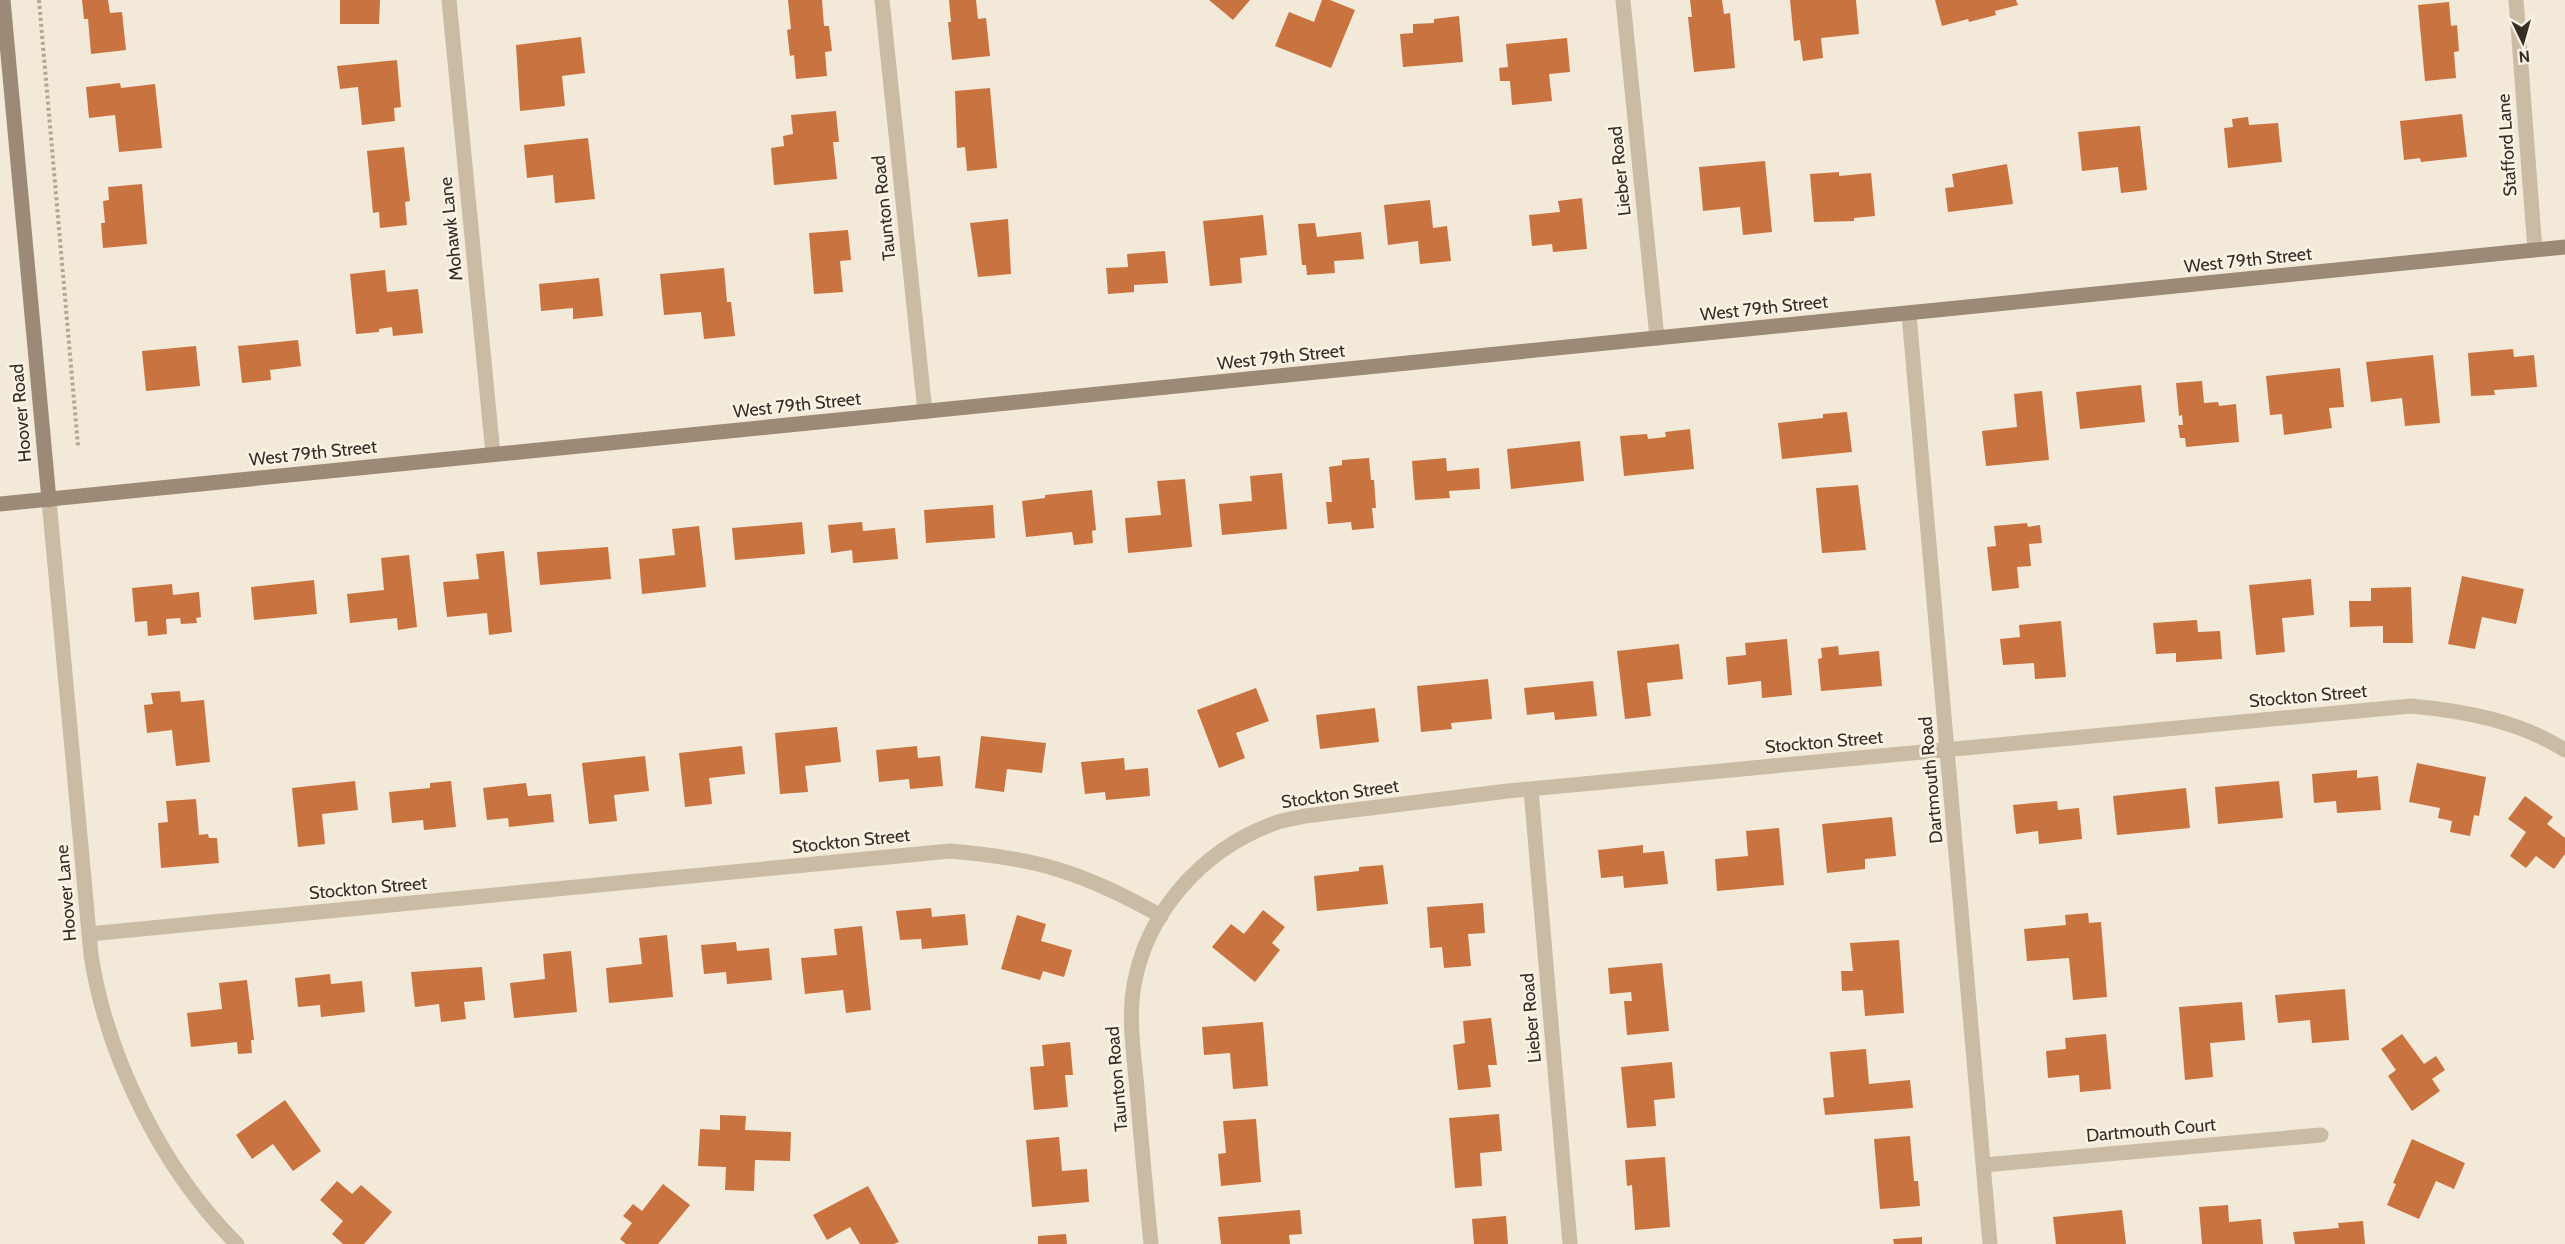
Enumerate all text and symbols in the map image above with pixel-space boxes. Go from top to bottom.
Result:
north arrow [2493,12,2553,72]
text: N [2518,46,2531,66]
street label: Stafford Lane [2492,93,2522,197]
street label: Lieber Road [1604,125,1636,217]
street label: Taunton Road [868,154,900,262]
street label: Mohawk Lane [435,176,467,282]
street label: West 79th Street [2183,242,2313,278]
street label: West 79th Street [1699,290,1829,326]
street label: West 79th Street [1216,339,1346,375]
street label: Hoover Road [6,363,36,463]
street label: West 79th Street [732,387,862,423]
street label: West 79th Street [248,435,378,471]
street label: Stockton Street [2248,680,2368,712]
street label: Dartmouth Road [1914,716,1948,844]
street label: Stockton Street [1764,726,1884,758]
street label: Stockton Street [1280,775,1400,813]
street label: Stockton Street [791,824,911,858]
street label: Hoover Lane [51,844,81,942]
street label: Stockton Street [308,872,428,904]
street label: Lieber Road [1516,972,1546,1064]
street label: Taunton Road [1101,1025,1133,1133]
street label: Dartmouth Court [2085,1113,2217,1147]

